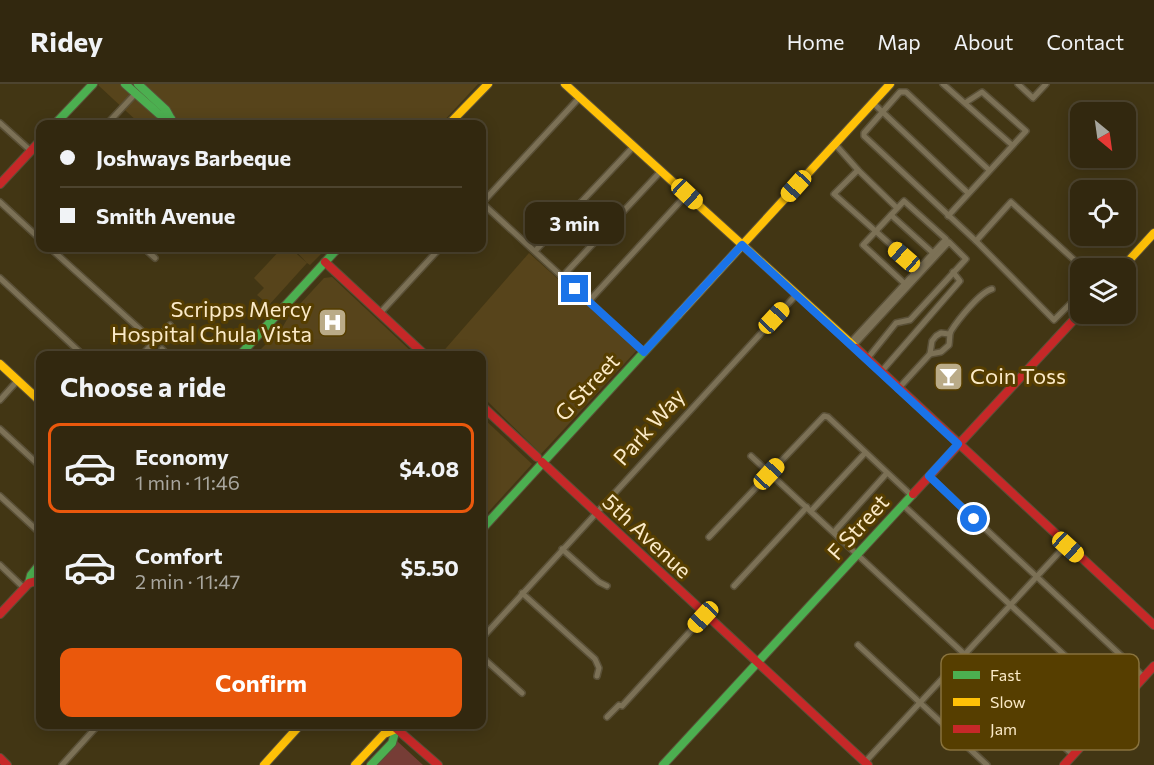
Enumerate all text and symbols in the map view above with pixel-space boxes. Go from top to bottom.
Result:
text: Ridey [30,24,103,58]
text: Home [787,29,844,54]
text: Map [877,29,921,54]
text: About [954,29,1013,54]
text: Contact [1046,29,1124,54]
north arrow [1070,102,1136,168]
map controls [1070,102,1136,324]
text: Joshways Barbeque [96,144,291,171]
car [777,167,815,205]
car [668,175,706,213]
button: locate [1070,180,1136,246]
text: Smith Avenue [96,202,235,229]
callout: 3 min [526,202,624,244]
text: 3 min [549,211,600,235]
car [885,238,923,276]
button: layers [1070,258,1136,324]
route end [561,275,588,302]
place label: Scripps Mercy Hospital Chula Vista [111,295,312,347]
car [755,299,793,337]
hospital icon: Scripps Mercy Hospital Chula Vista [317,306,349,338]
street label: G Street [549,347,625,426]
bar icon: Coin Toss [933,360,965,392]
place label: Coin Toss [970,362,1066,389]
text: Choose a ride [60,370,226,403]
street label: Park Way [607,383,690,471]
icon: car [63,441,117,495]
text: Economy [135,443,229,470]
text: $4.08 [399,455,459,482]
car [750,455,788,493]
text: 1 min · 11:46 [135,470,240,494]
street label: 5th Avenue [597,488,697,584]
street label: F Street [821,488,894,565]
route start [960,505,987,532]
car [1049,528,1087,566]
icon: car [63,540,117,594]
text: Comfort [135,542,223,569]
text: $5.50 [401,554,459,581]
text: 2 min · 11:47 [135,569,240,593]
car [684,598,722,636]
button: Confirm [60,648,462,717]
legend [941,654,1139,750]
text: Fast [990,665,1021,684]
text: Slow [990,692,1026,711]
text: Jam [990,719,1017,738]

